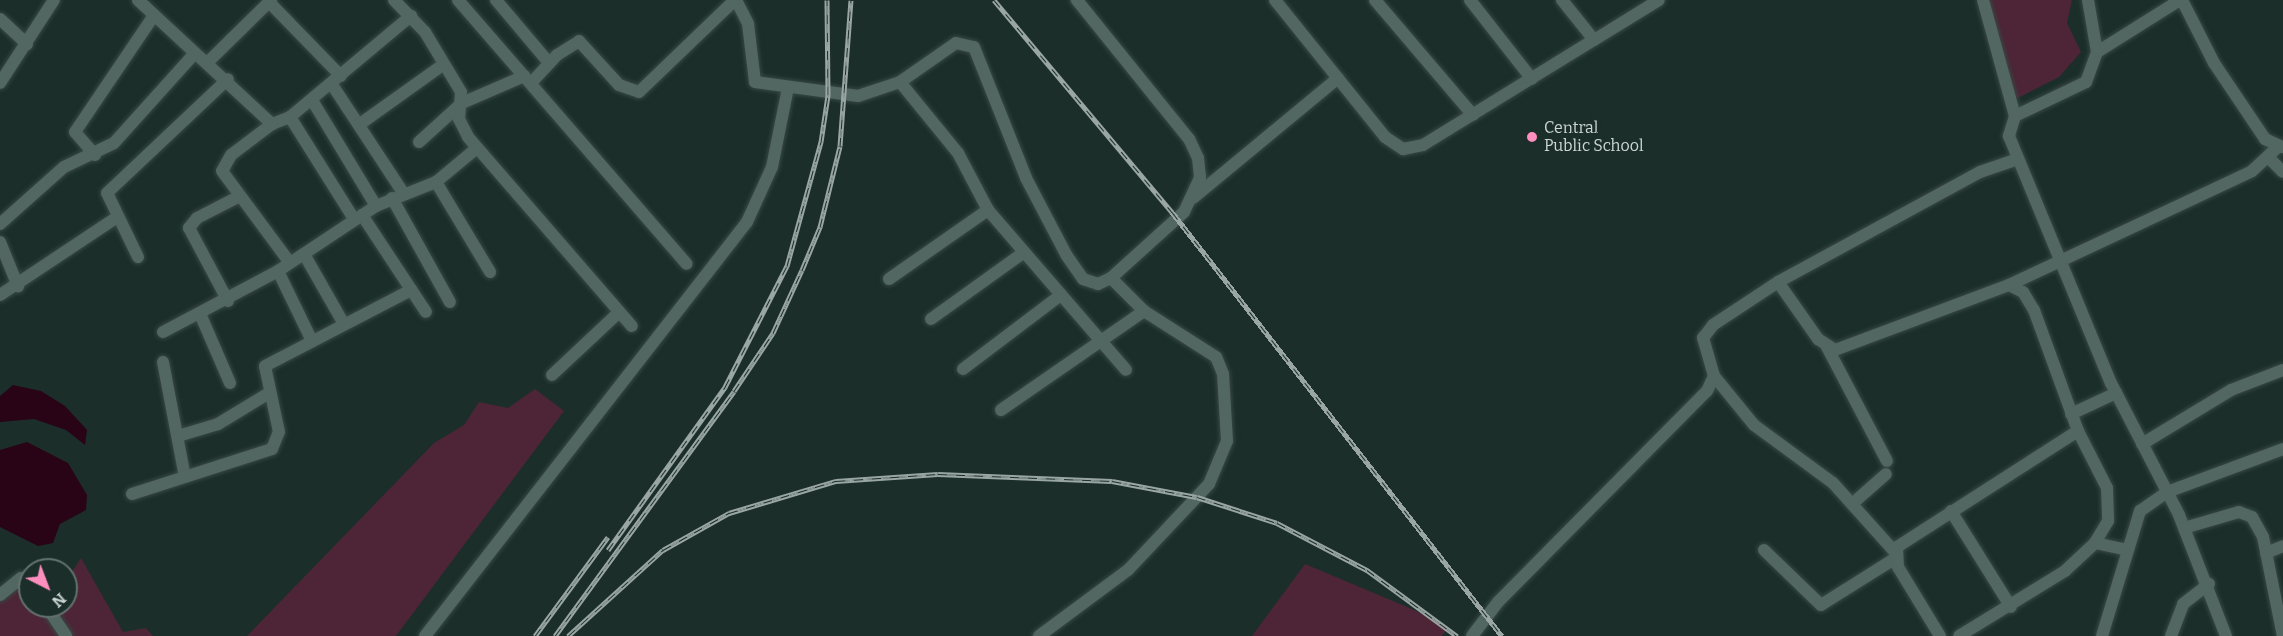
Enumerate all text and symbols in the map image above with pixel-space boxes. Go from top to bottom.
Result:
place label: Central Public School [1544,118,1644,156]
marker: Central Public School [1525,130,1539,144]
north arrow [18,558,78,618]
text: N [48,589,70,611]

